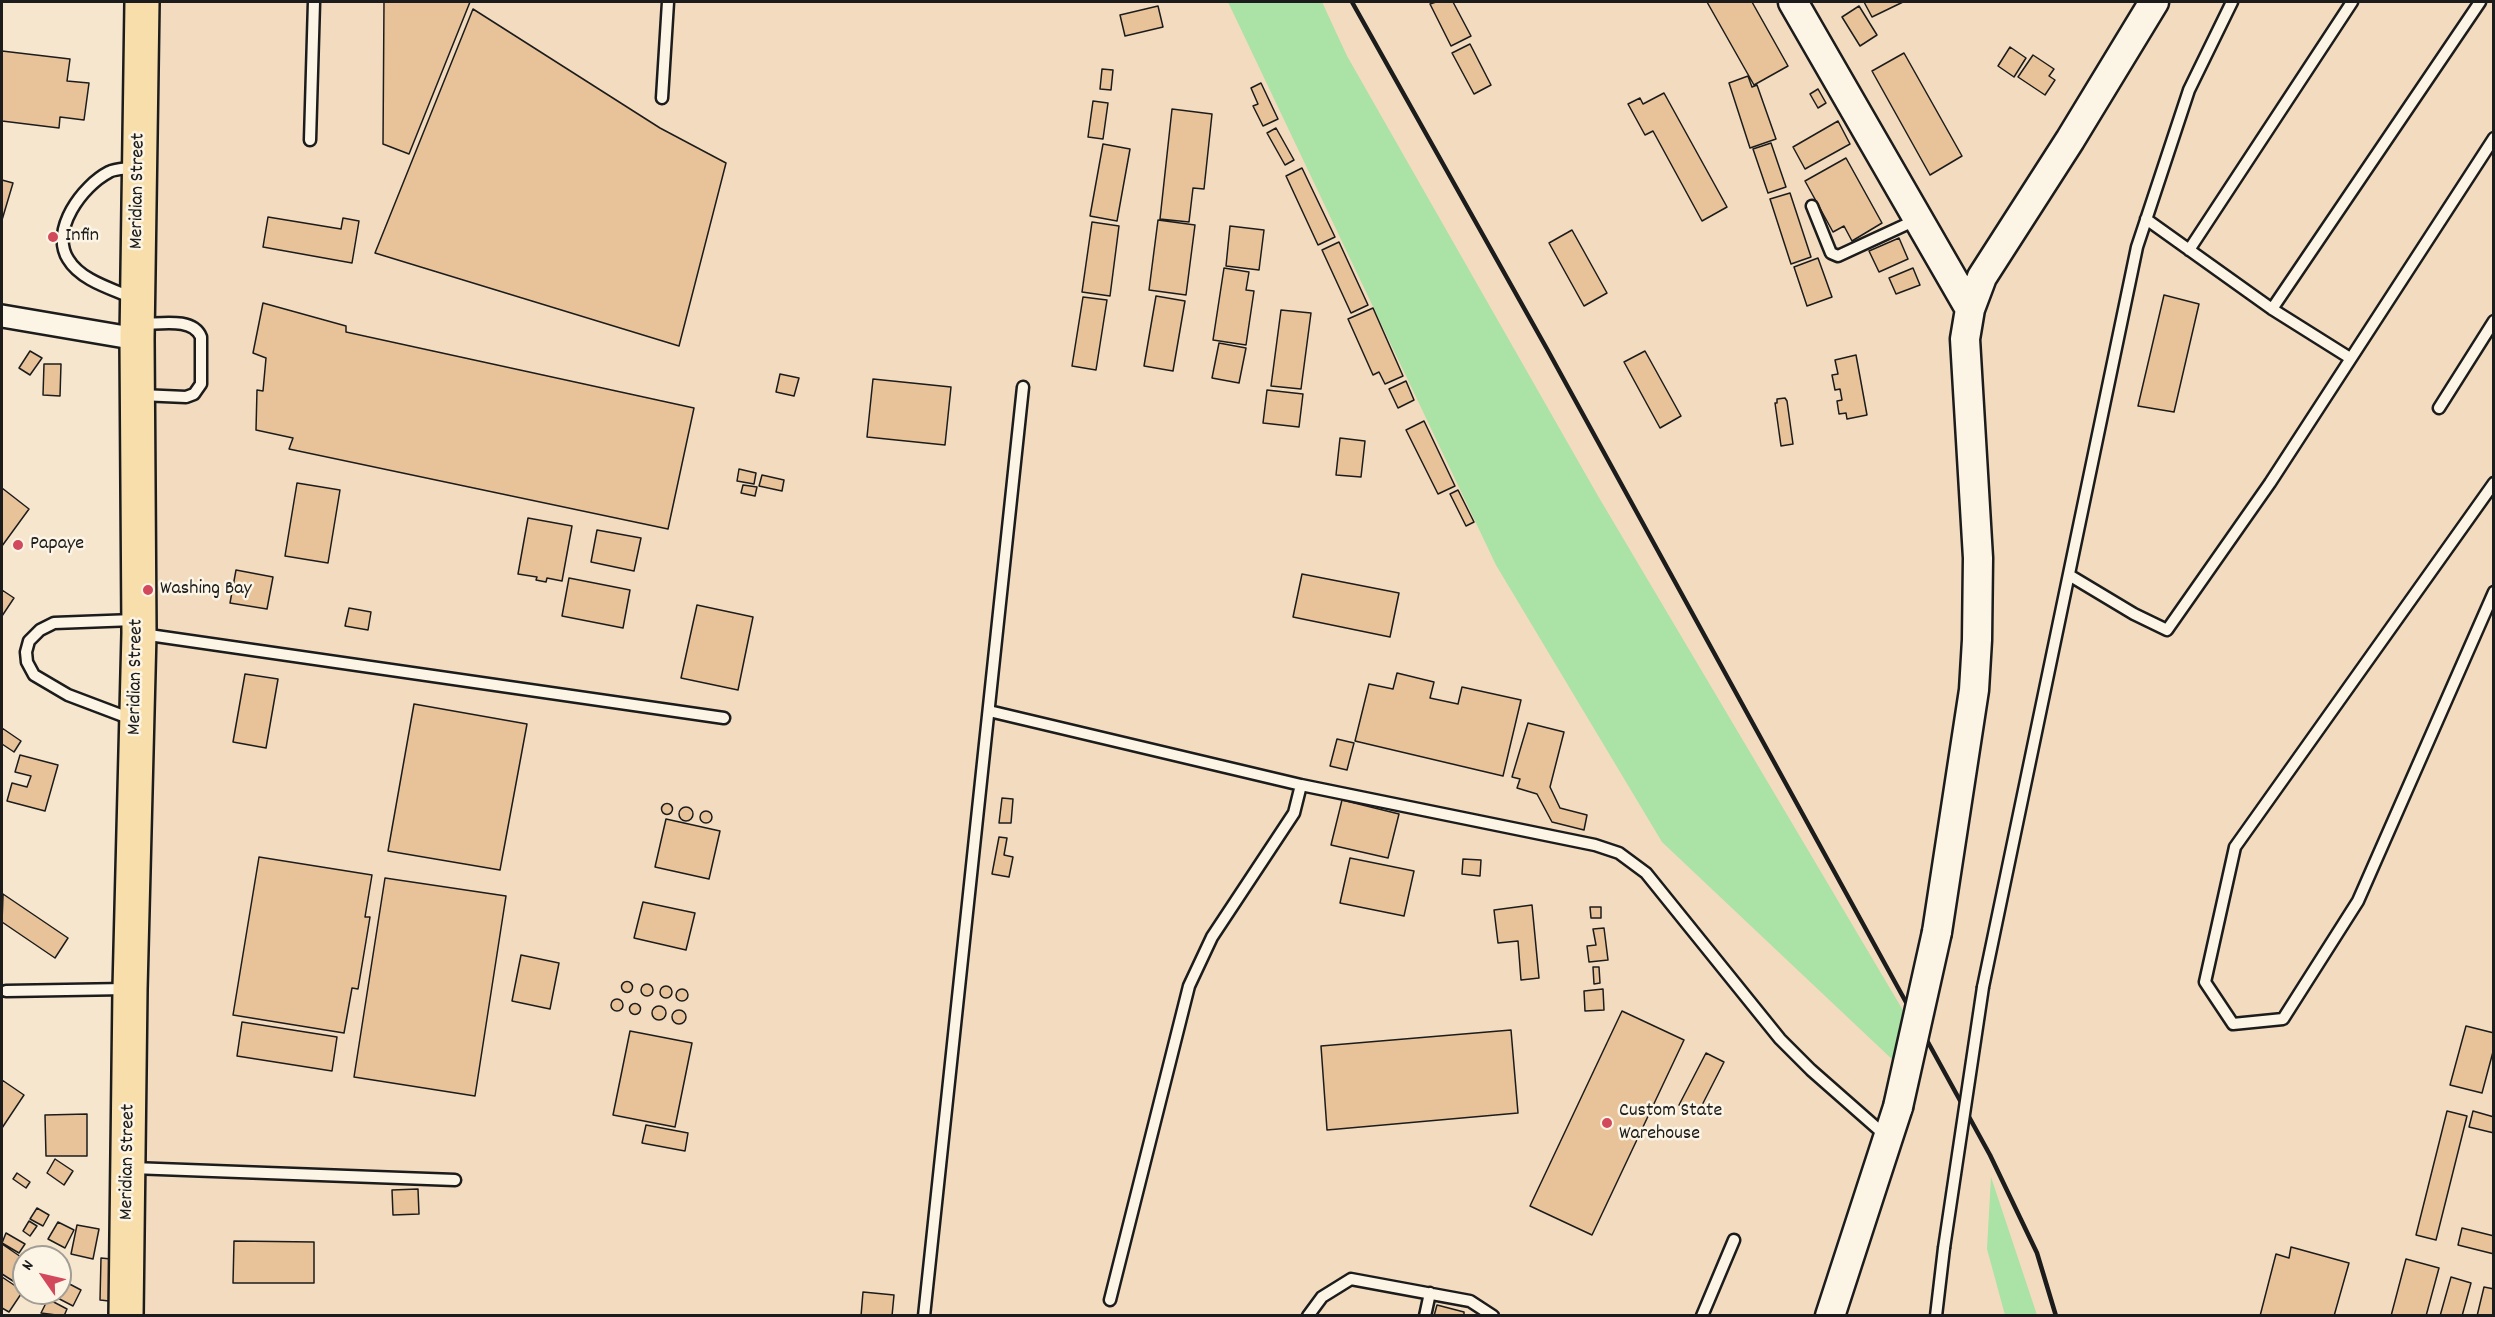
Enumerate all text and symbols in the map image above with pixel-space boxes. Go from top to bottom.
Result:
street label: Meridian Street [126,133,152,249]
place label: Infin [65,225,99,249]
marker: Infin [46,230,60,244]
place label: Papaye [30,533,84,557]
marker: Papaye [11,538,25,552]
place label: Washing Bay [160,578,252,602]
marker: Washing Bay [141,583,155,597]
street label: Meridian Street [124,619,150,735]
place label: Custom State Warehouse [1619,1100,1722,1147]
street label: Meridian Street [116,1104,142,1220]
marker: Custom State Warehouse [1600,1116,1614,1130]
north arrow [12,1245,72,1305]
text: N [17,1256,40,1275]

